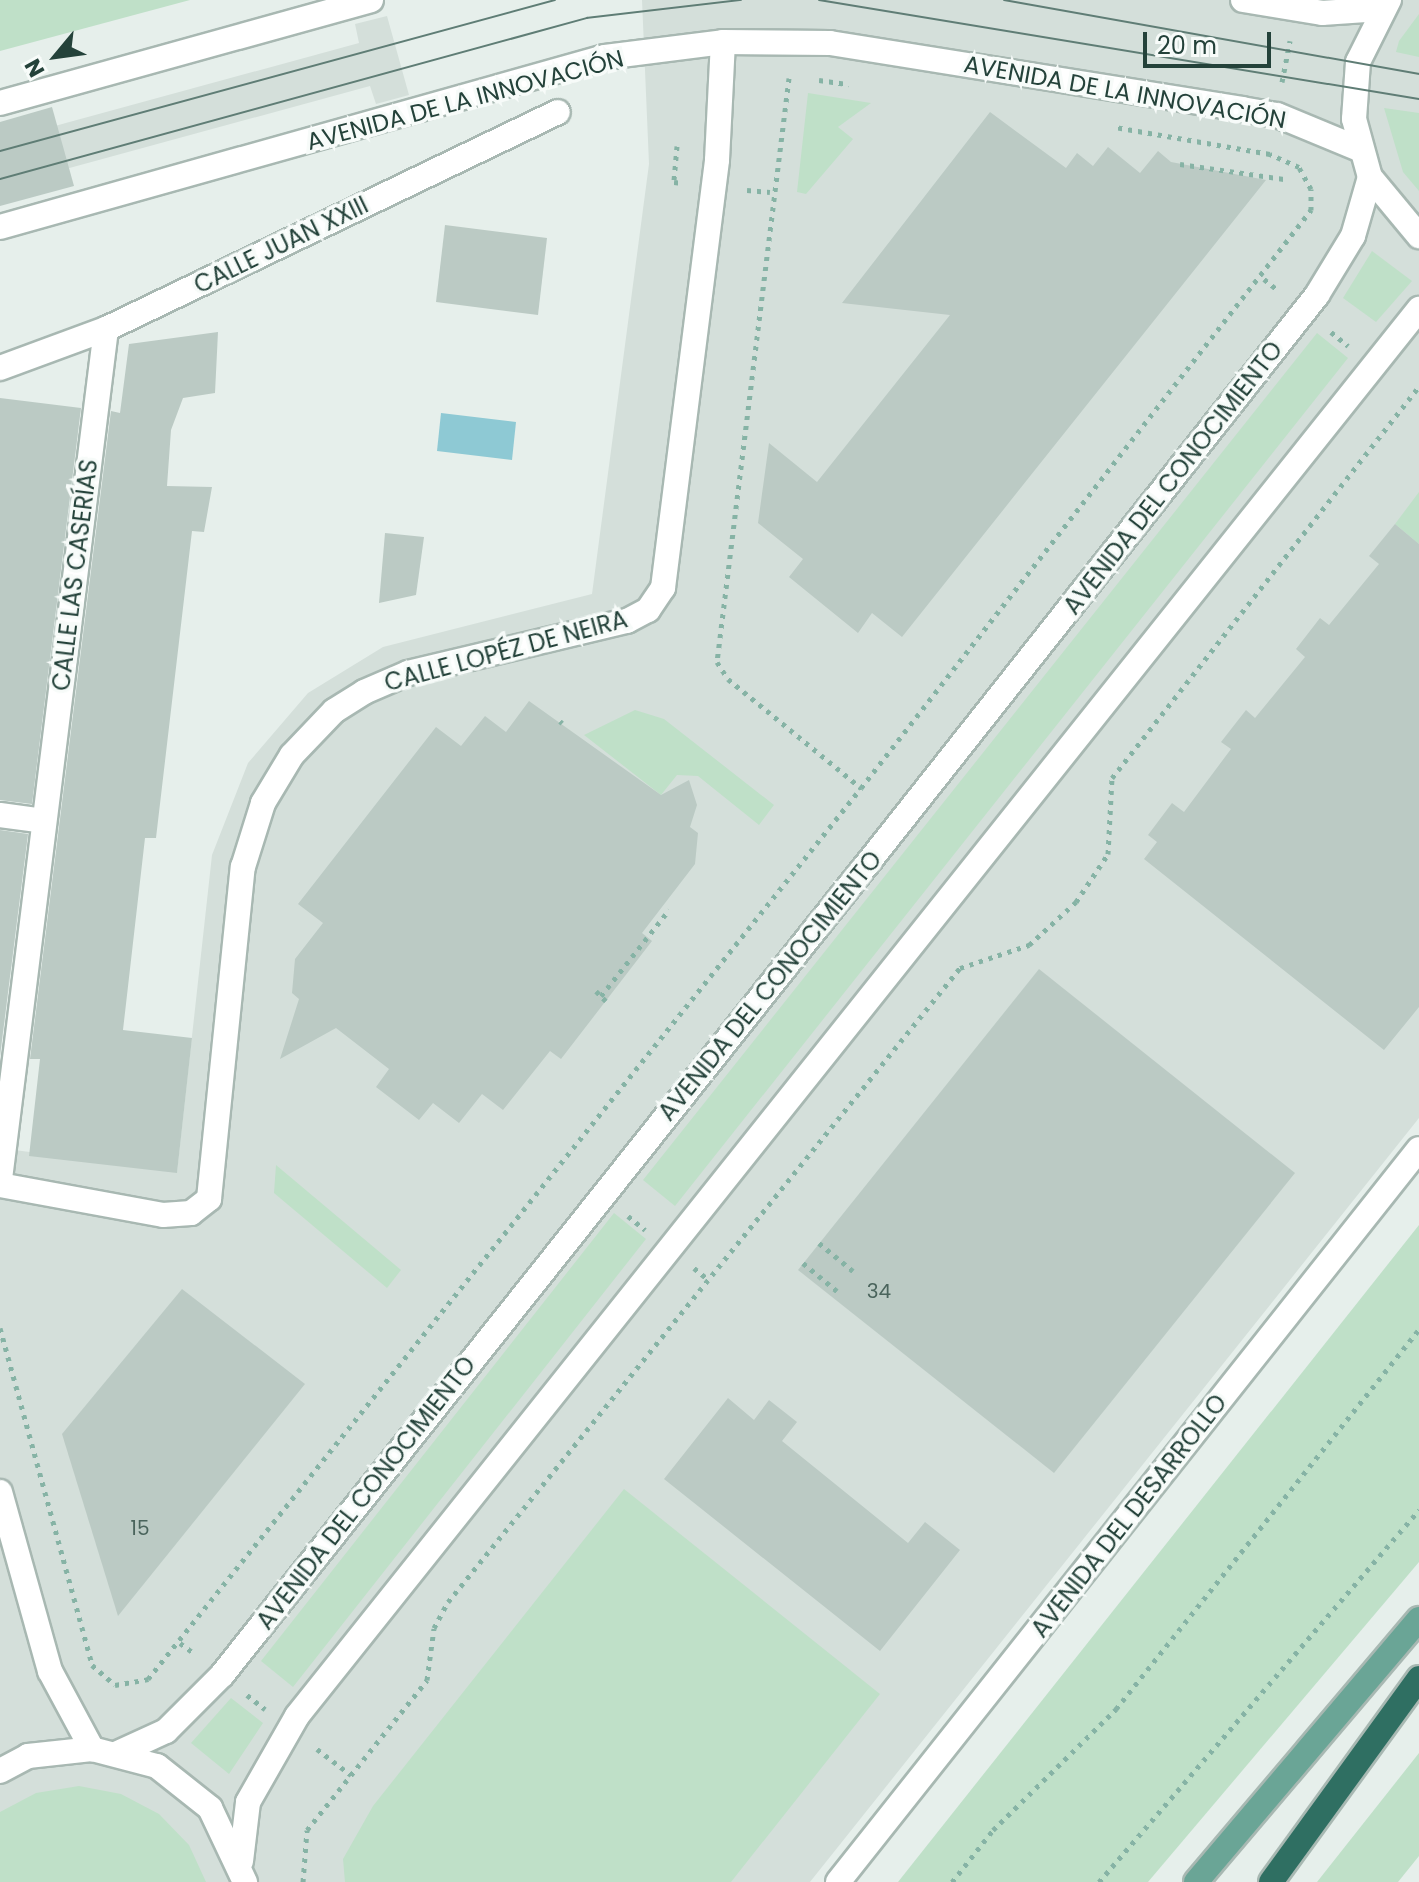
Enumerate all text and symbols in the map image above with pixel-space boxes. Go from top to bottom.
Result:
north arrow [16,16,96,96]
scale bar [1147,16,1275,66]
text: 20 m [1157,29,1217,62]
street label: AVENIDA DE LA INNOVACIÓN [303,44,627,156]
street label: AVENIDA DE LA INNOVACIÓN [962,49,1288,135]
text: N [17,53,52,83]
street label: CALLE JUAN XXIII [189,190,373,300]
street label: AVENIDA DEL CONOCIMIENTO [1058,336,1288,620]
street label: CALLE LAS CASERÍAS [47,458,103,692]
street label: CALLE LOPÉZ DE NEIRA [381,605,631,697]
street label: AVENIDA DEL CONOCIMIENTO [652,846,888,1126]
house number: 34 [867,1279,891,1303]
street label: AVENIDA DEL CONOCIMIENTO [251,1351,481,1635]
street label: AVENIDA DEL DESARROLLO [1025,1389,1233,1643]
house number: 15 [131,1516,149,1540]

